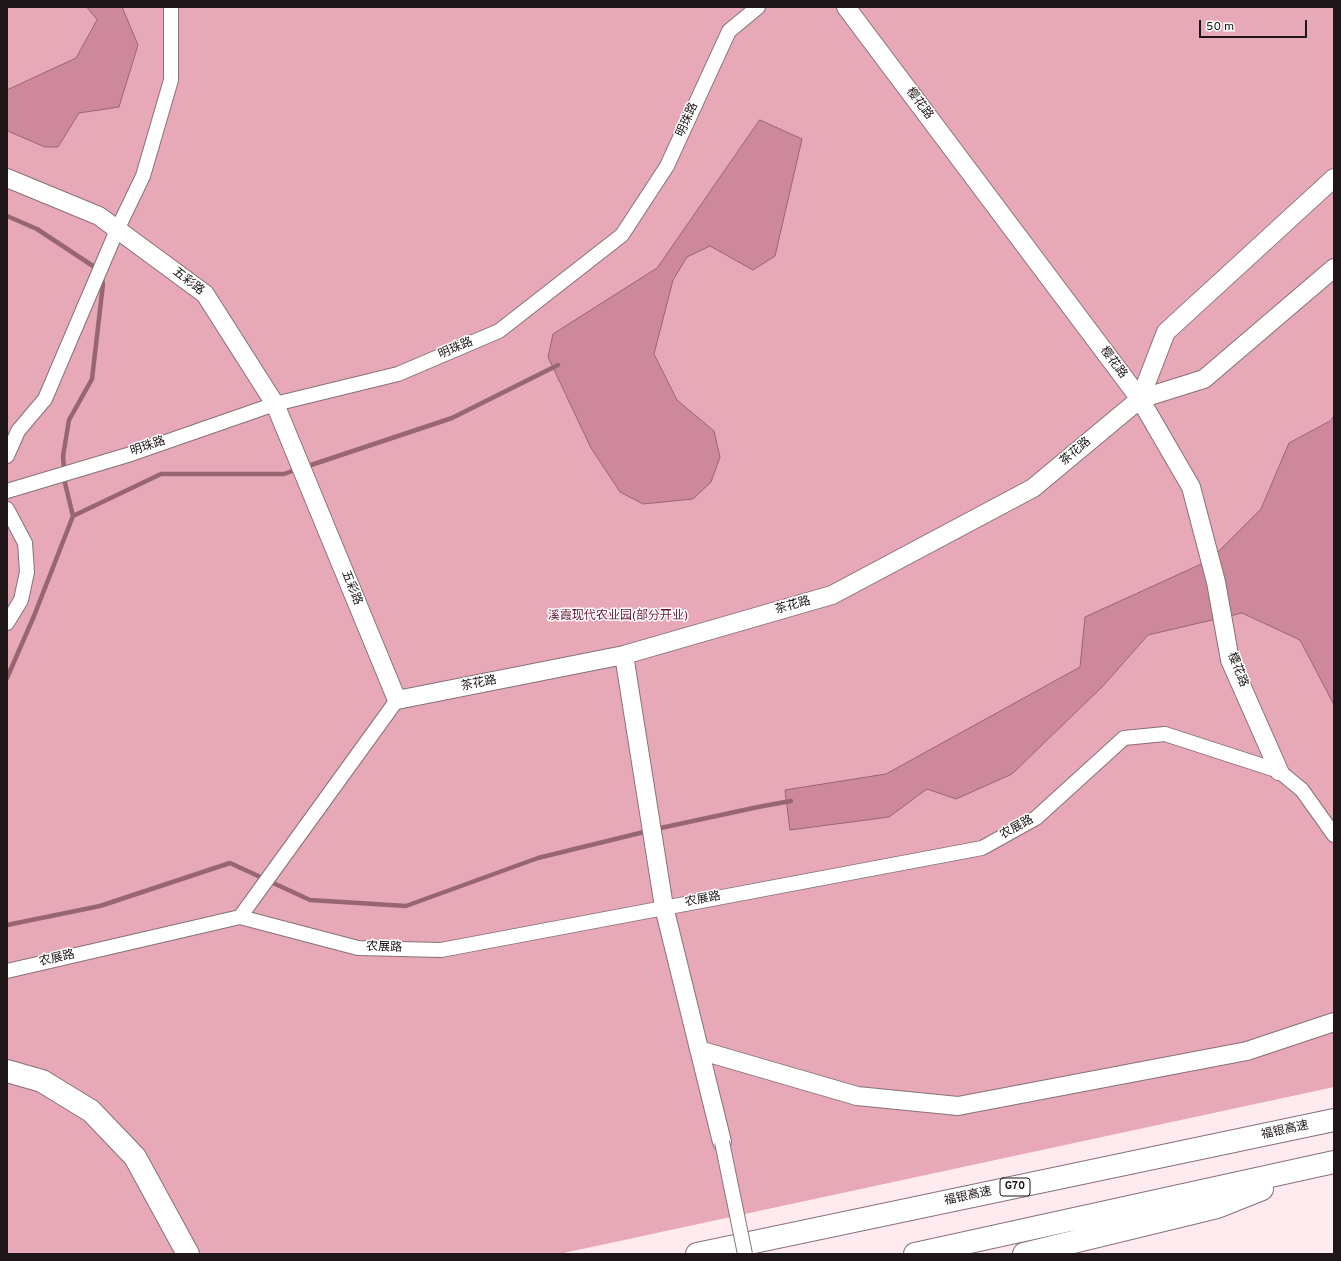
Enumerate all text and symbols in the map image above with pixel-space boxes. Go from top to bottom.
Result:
scale bar [1201,12,1309,38]
text: 50 m [1206,19,1234,35]
street label: 樱花路 [902,85,936,123]
street label: 明珠路 [674,101,702,139]
street label: 五彩路 [169,265,207,299]
street label: 明珠路 [437,335,475,363]
street label: 樱花路 [1096,344,1130,382]
street label: 明珠路 [129,434,167,460]
street label: 茶花路 [1058,435,1094,469]
street label: 五彩路 [338,569,364,607]
street label: 茶花路 [774,594,812,618]
park label: 溪霞现代农业园(部分开业) [548,610,688,624]
street label: 樱花路 [1224,651,1250,689]
street label: 茶花路 [460,673,498,695]
street label: 农展路 [998,813,1036,843]
street label: 农展路 [684,889,722,911]
street label: 农展路 [366,940,402,956]
street label: 农展路 [38,948,76,970]
street label: 福银高速 [1260,1119,1310,1143]
road number: G70 [1000,1178,1030,1196]
street label: 福银高速 [943,1185,993,1209]

